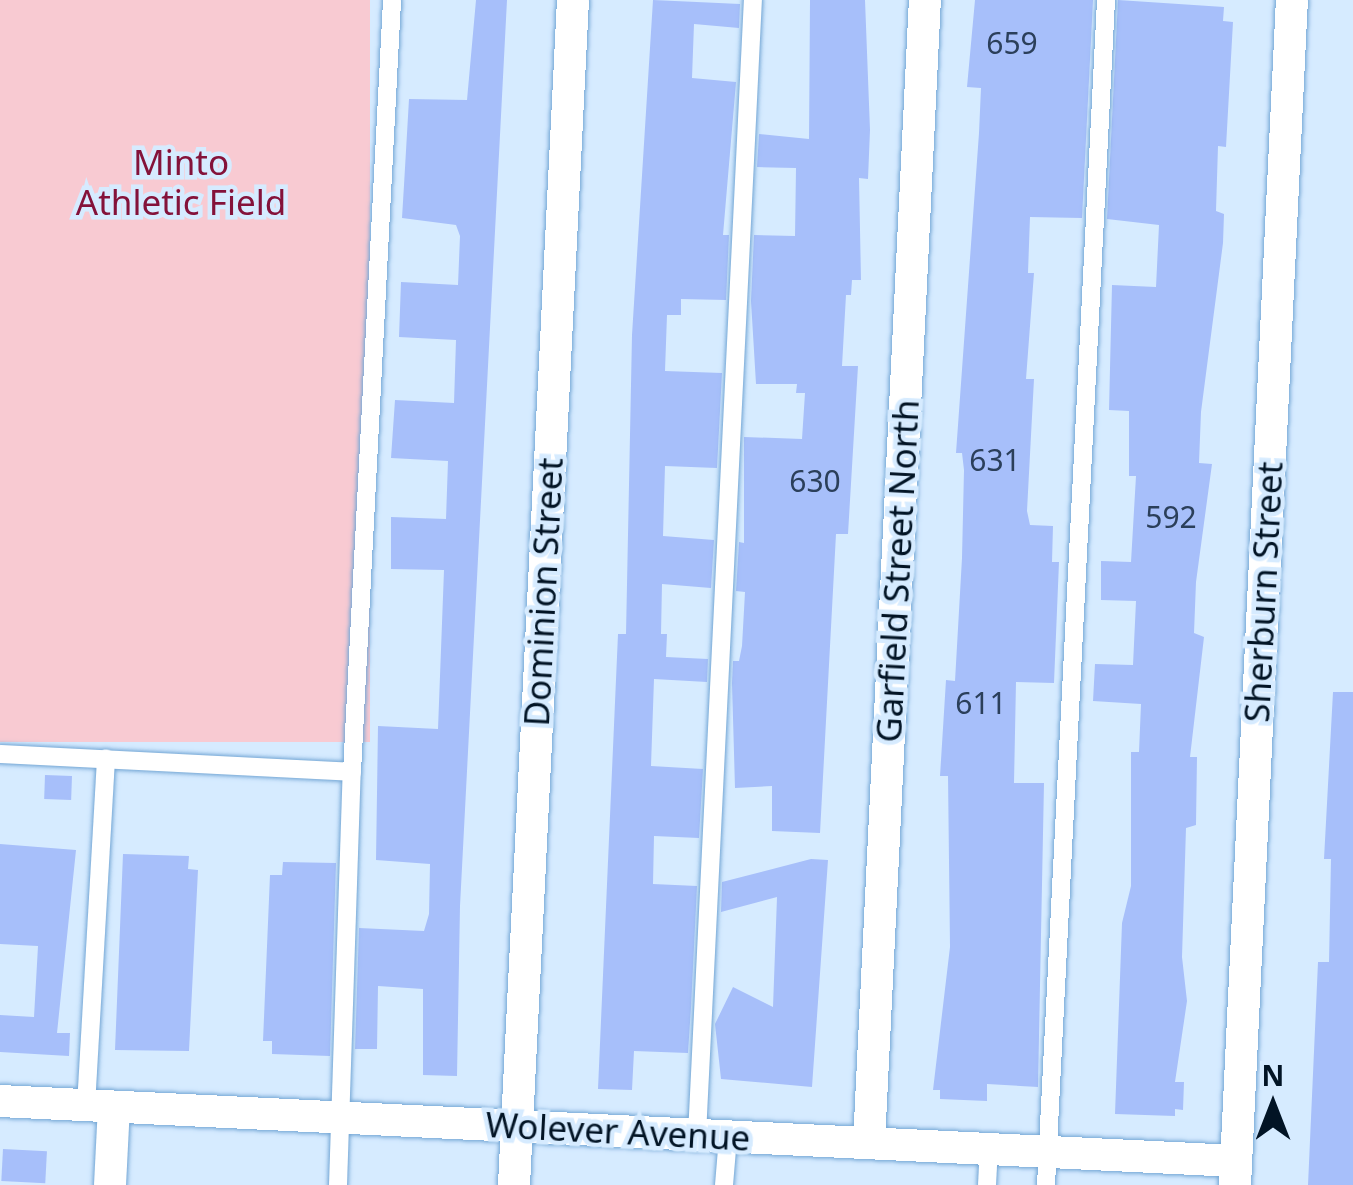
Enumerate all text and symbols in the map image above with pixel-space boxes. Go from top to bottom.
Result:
house number: 659 [986,25,1038,61]
park label: Minto Athletic Field [76,141,286,223]
street label: Garfield Street North [867,398,927,744]
house number: 631 [969,442,1021,478]
street label: Dominion Street [515,457,571,727]
street label: Sherburn Street [1235,461,1291,723]
house number: 630 [789,463,841,499]
house number: 592 [1145,499,1197,535]
house number: 611 [955,685,1007,721]
north arrow [1223,1055,1323,1155]
text: N [1262,1056,1284,1094]
street label: Wolever Avenue [485,1103,751,1159]

